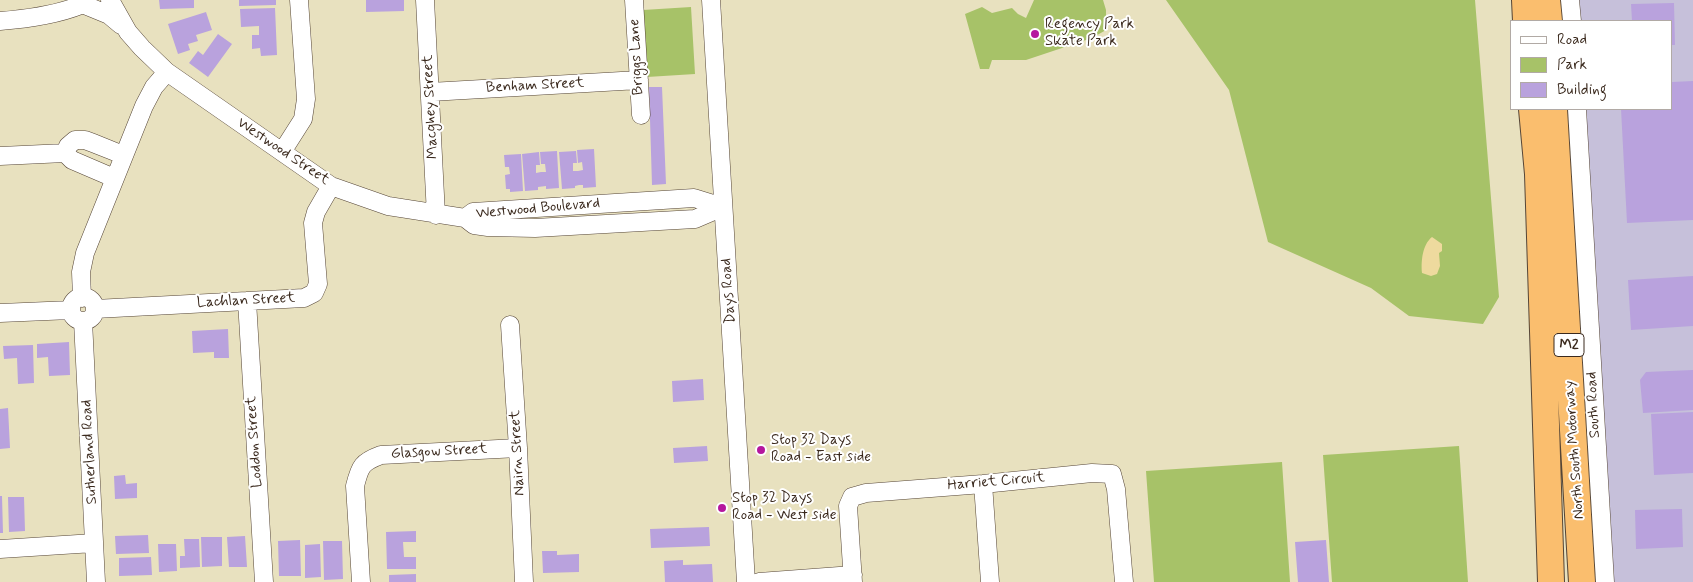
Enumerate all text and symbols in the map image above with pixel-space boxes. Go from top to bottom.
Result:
place label: Regency Park Skate Park [1045,16,1134,51]
street label: Briggs Lane [626,18,648,96]
legend [1510,20,1673,110]
marker: Regency Park Skate Park [1029,28,1041,40]
text: Road [1557,30,1587,50]
street label: Macghey Street [419,54,443,160]
text: Park [1557,55,1587,75]
street label: Benham Street [485,74,585,98]
text: Building [1557,80,1607,100]
street label: Westwood Street [233,114,333,190]
street label: Westwood Boulevard [475,195,601,223]
street label: Days Road [718,258,740,324]
street label: Lachlan Street [196,289,296,313]
road number: M2 [1554,334,1584,356]
street label: South Road [1583,371,1605,439]
street label: North South Motorway [1561,380,1589,520]
street label: Loddon Street [243,396,267,488]
street label: Sutherland Road [78,399,102,505]
street label: Nairn Street [507,410,529,496]
place label: Stop 32 Days Road - East side [771,432,871,467]
street label: Glasgow Street [390,440,488,464]
marker: Stop 32 Days Road - East side [755,444,767,456]
street label: Harriet Circuit [947,469,1045,495]
place label: Stop 32 Days Road - West side [732,490,836,525]
marker: Stop 32 Days Road - West side [716,502,728,514]

